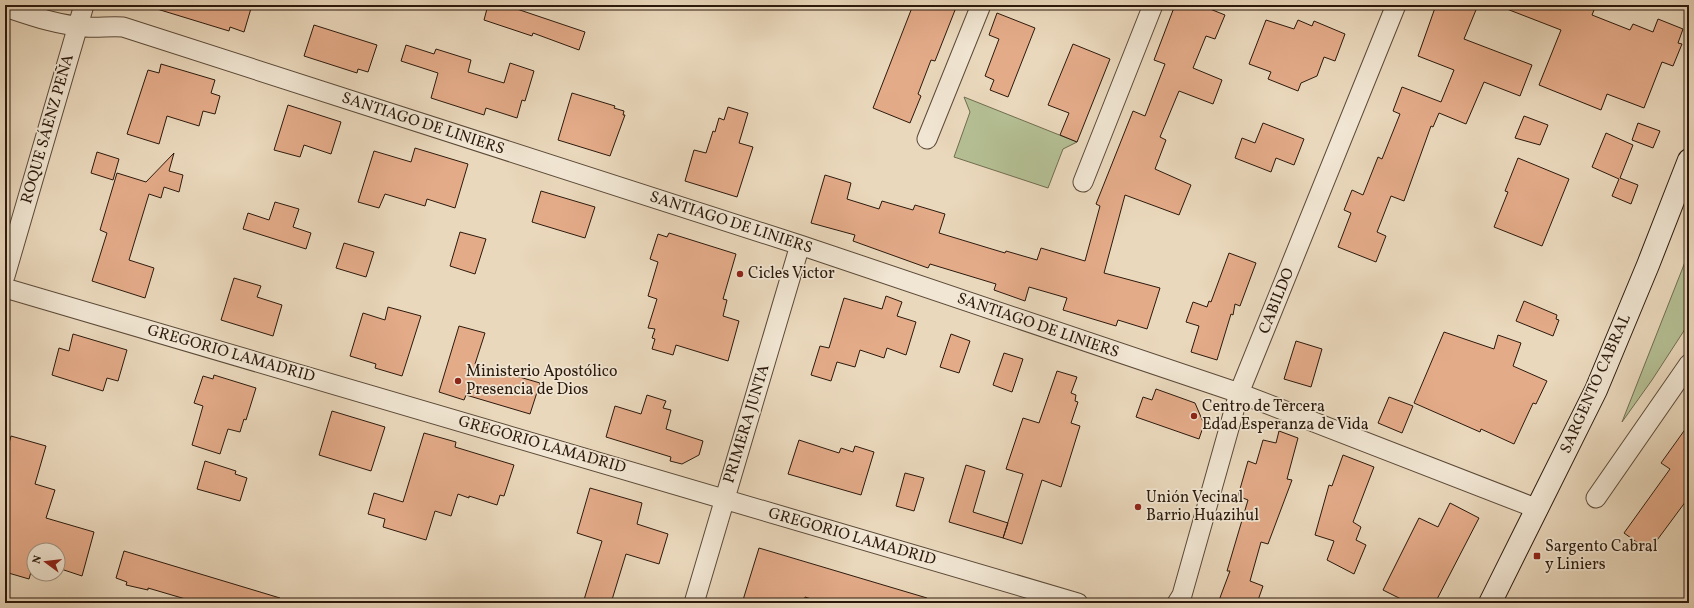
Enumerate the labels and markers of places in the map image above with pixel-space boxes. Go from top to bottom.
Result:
place label: Cicles Victor [748,263,835,285]
marker: Cicles Victor [735,269,745,279]
place label: Ministerio Apostólico Presencia de Dios [466,361,617,401]
marker: Ministerio Apostólico Presencia de Dios [453,376,463,386]
place label: Centro de Tercera Edad Esperanza de Vida [1202,396,1369,436]
marker: Centro de Tercera Edad Esperanza de Vida [1189,411,1199,421]
place label: Unión Vecinal Barrio Huazihul [1146,487,1259,527]
marker: Unión Vecinal Barrio Huazihul [1133,502,1143,512]
place label: Sargento Cabral y Liniers [1545,536,1658,576]
marker: Sargento Cabral y Liniers [1532,551,1542,561]

